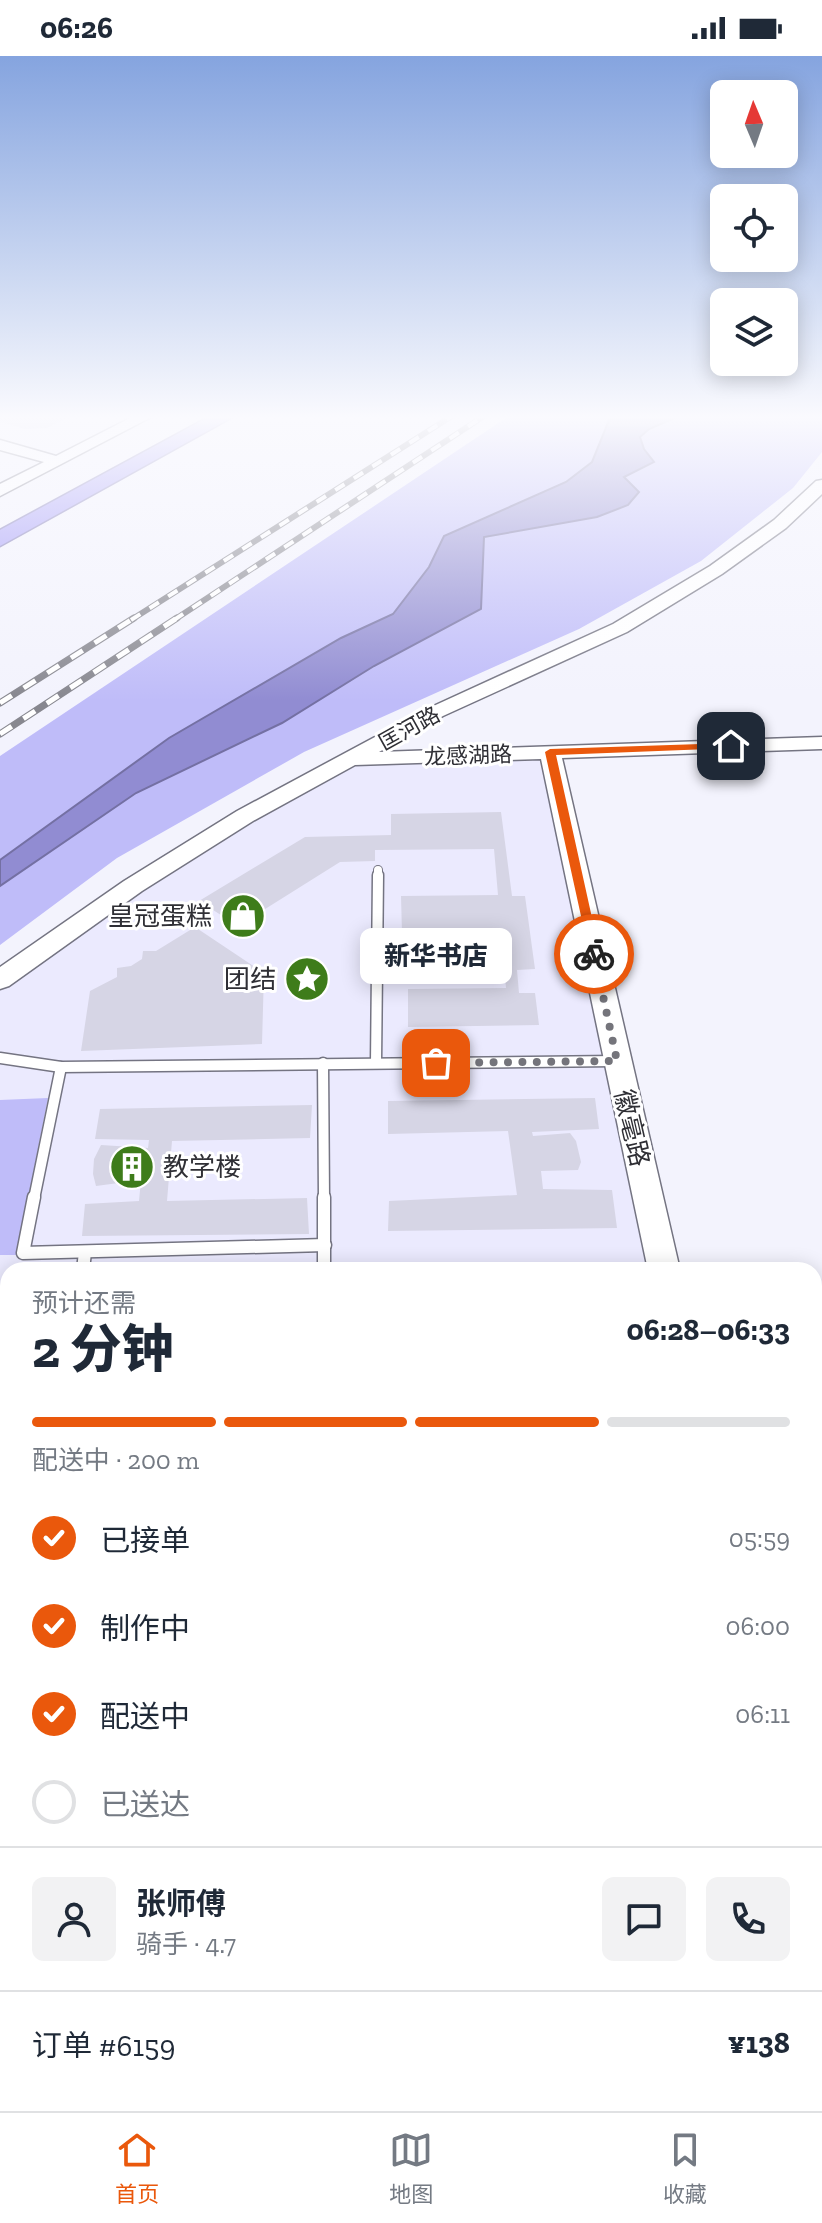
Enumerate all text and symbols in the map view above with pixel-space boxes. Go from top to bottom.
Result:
text: 06:26 [40,10,113,46]
north arrow [710,80,798,168]
map controls [710,80,798,376]
button: locate [710,184,798,272]
button: layers [710,288,798,376]
street label: 匡河路 [374,701,445,756]
pin [697,712,765,780]
icon: home [709,724,753,768]
street label: 龙感湖路 [424,740,512,771]
shop icon: 皇冠蛋糕 [219,892,267,940]
place label: 皇冠蛋糕 [108,900,212,932]
courier [554,914,634,994]
callout: 新华书店 [360,927,512,983]
icon: bike [572,932,616,976]
text: 新华书店 [384,940,488,972]
place icon: 团结 [283,955,331,1003]
place label: 团结 [224,963,276,995]
pin [402,1029,470,1097]
icon: bag [414,1041,458,1085]
street label: 徽毫路 [608,1086,656,1170]
building icon: 教学楼 [108,1143,156,1191]
place label: 教学楼 [163,1151,241,1183]
text: 预计还需 [32,1287,136,1319]
text: 06:28–06:33 [626,1312,790,1348]
text: 2 分钟 [32,1318,174,1380]
text: 配送中 · 200 m [32,1444,199,1476]
icon: check [32,1516,76,1560]
text: 05:59 [729,1522,790,1554]
text: 已接单 [100,1523,190,1559]
icon: check [32,1604,76,1648]
text: 06:00 [725,1610,790,1642]
text: 制作中 [100,1611,190,1647]
icon: check [32,1692,76,1736]
text: 06:11 [735,1698,790,1730]
text: 配送中 [100,1699,190,1735]
text: 已送达 [100,1787,190,1823]
button: person [32,1877,116,1961]
button: chat [602,1877,686,1961]
button: phone [706,1877,790,1961]
text: 张师傅 [136,1886,226,1922]
text: 骑手 · 4.7 [136,1928,236,1960]
text: ¥138 [728,2025,790,2061]
text: 订单 #6159 [32,2028,175,2064]
tab: 首页 [115,2128,159,2208]
tab: 地图 [389,2128,433,2208]
tab: 收藏 [663,2128,707,2208]

